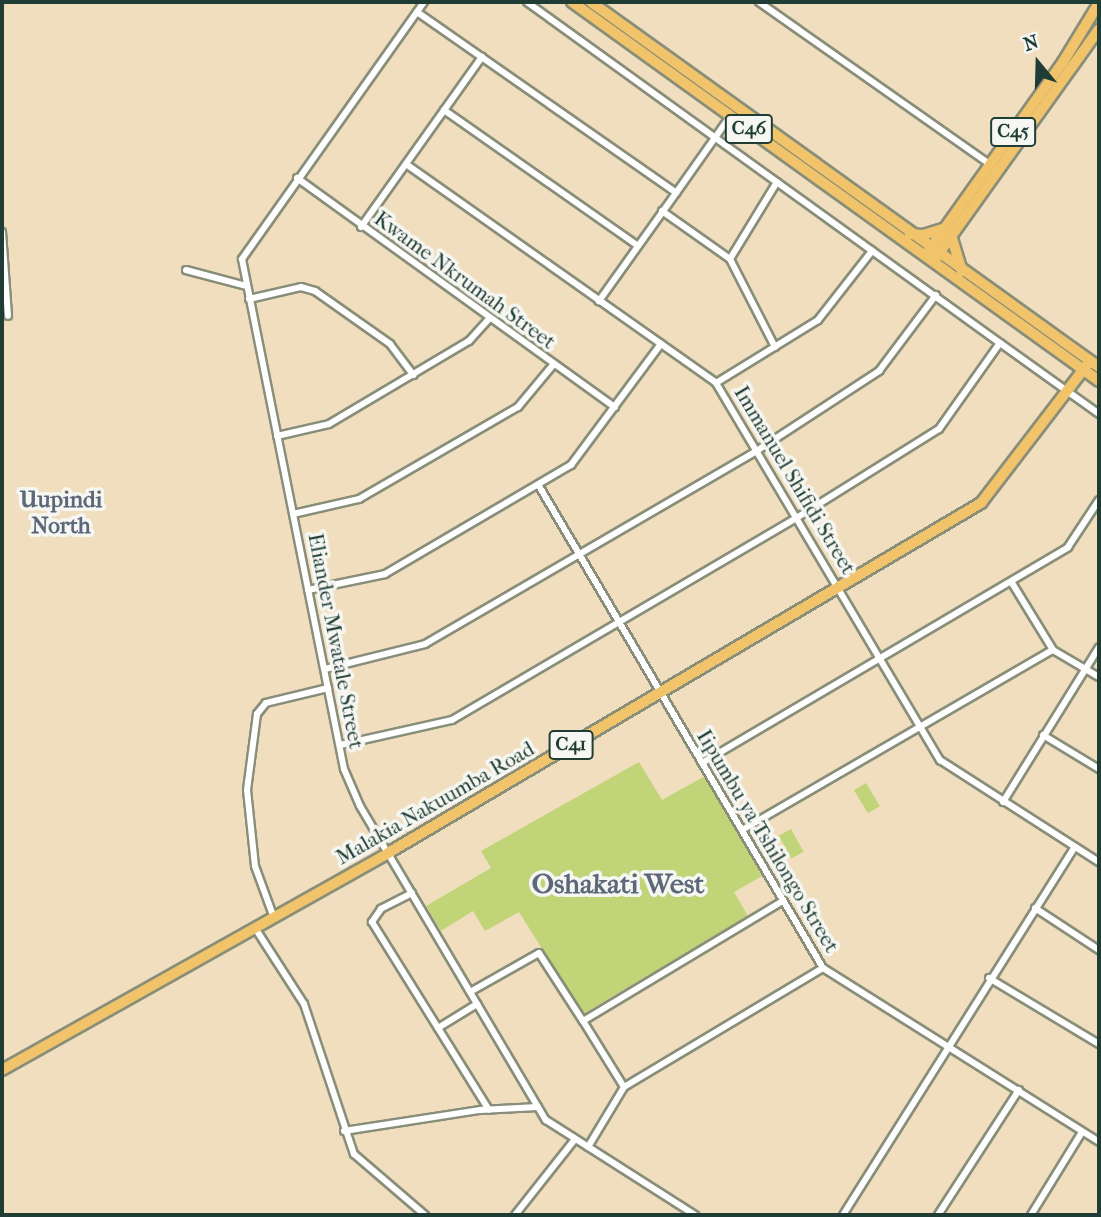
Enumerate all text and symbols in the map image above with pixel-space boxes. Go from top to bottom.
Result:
north arrow [1003,28,1073,98]
text: N [1021,30,1042,56]
road number: C46 [724,113,774,144]
road number: C45 [988,116,1038,148]
street label: Kwame Nkrumah Street [369,206,561,354]
street label: Immanuel Shifidi Street [729,381,861,579]
district label: Uupindi North [20,486,102,540]
street label: Eliander Mwatale Street [303,531,369,751]
street label: Iipumbu ya Tshilongo Street [691,725,845,957]
road number: C41 [548,730,594,760]
street label: Malakia Nakuumba Road [331,736,539,870]
district label: Oshakati West [532,867,704,901]

